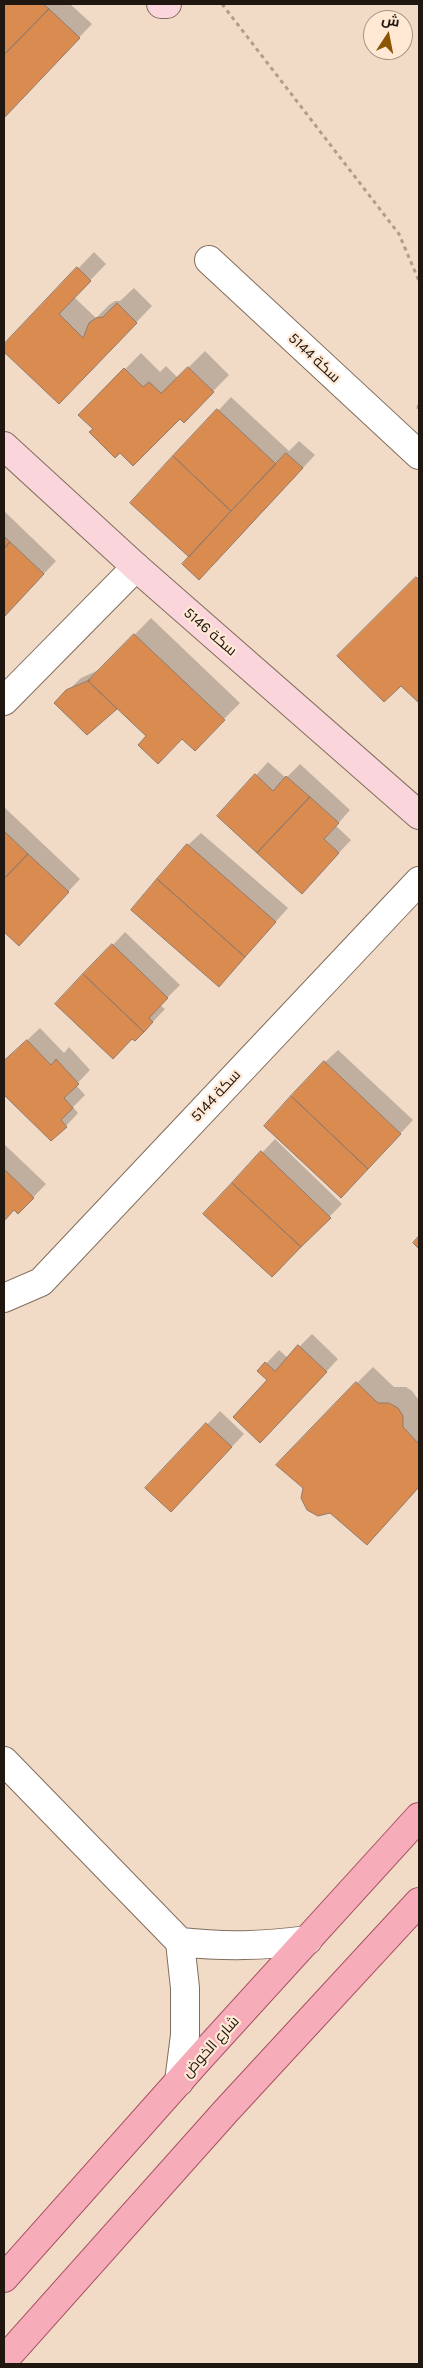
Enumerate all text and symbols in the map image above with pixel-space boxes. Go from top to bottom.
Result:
north arrow [363,10,413,60]
text: ش [380,11,401,31]
street label: سكة 5144 [284,329,344,387]
street label: سكة 5146 [180,604,240,660]
street label: سكة 5144 [187,1066,245,1126]
street label: شارع الخوض [179,2013,243,2081]

